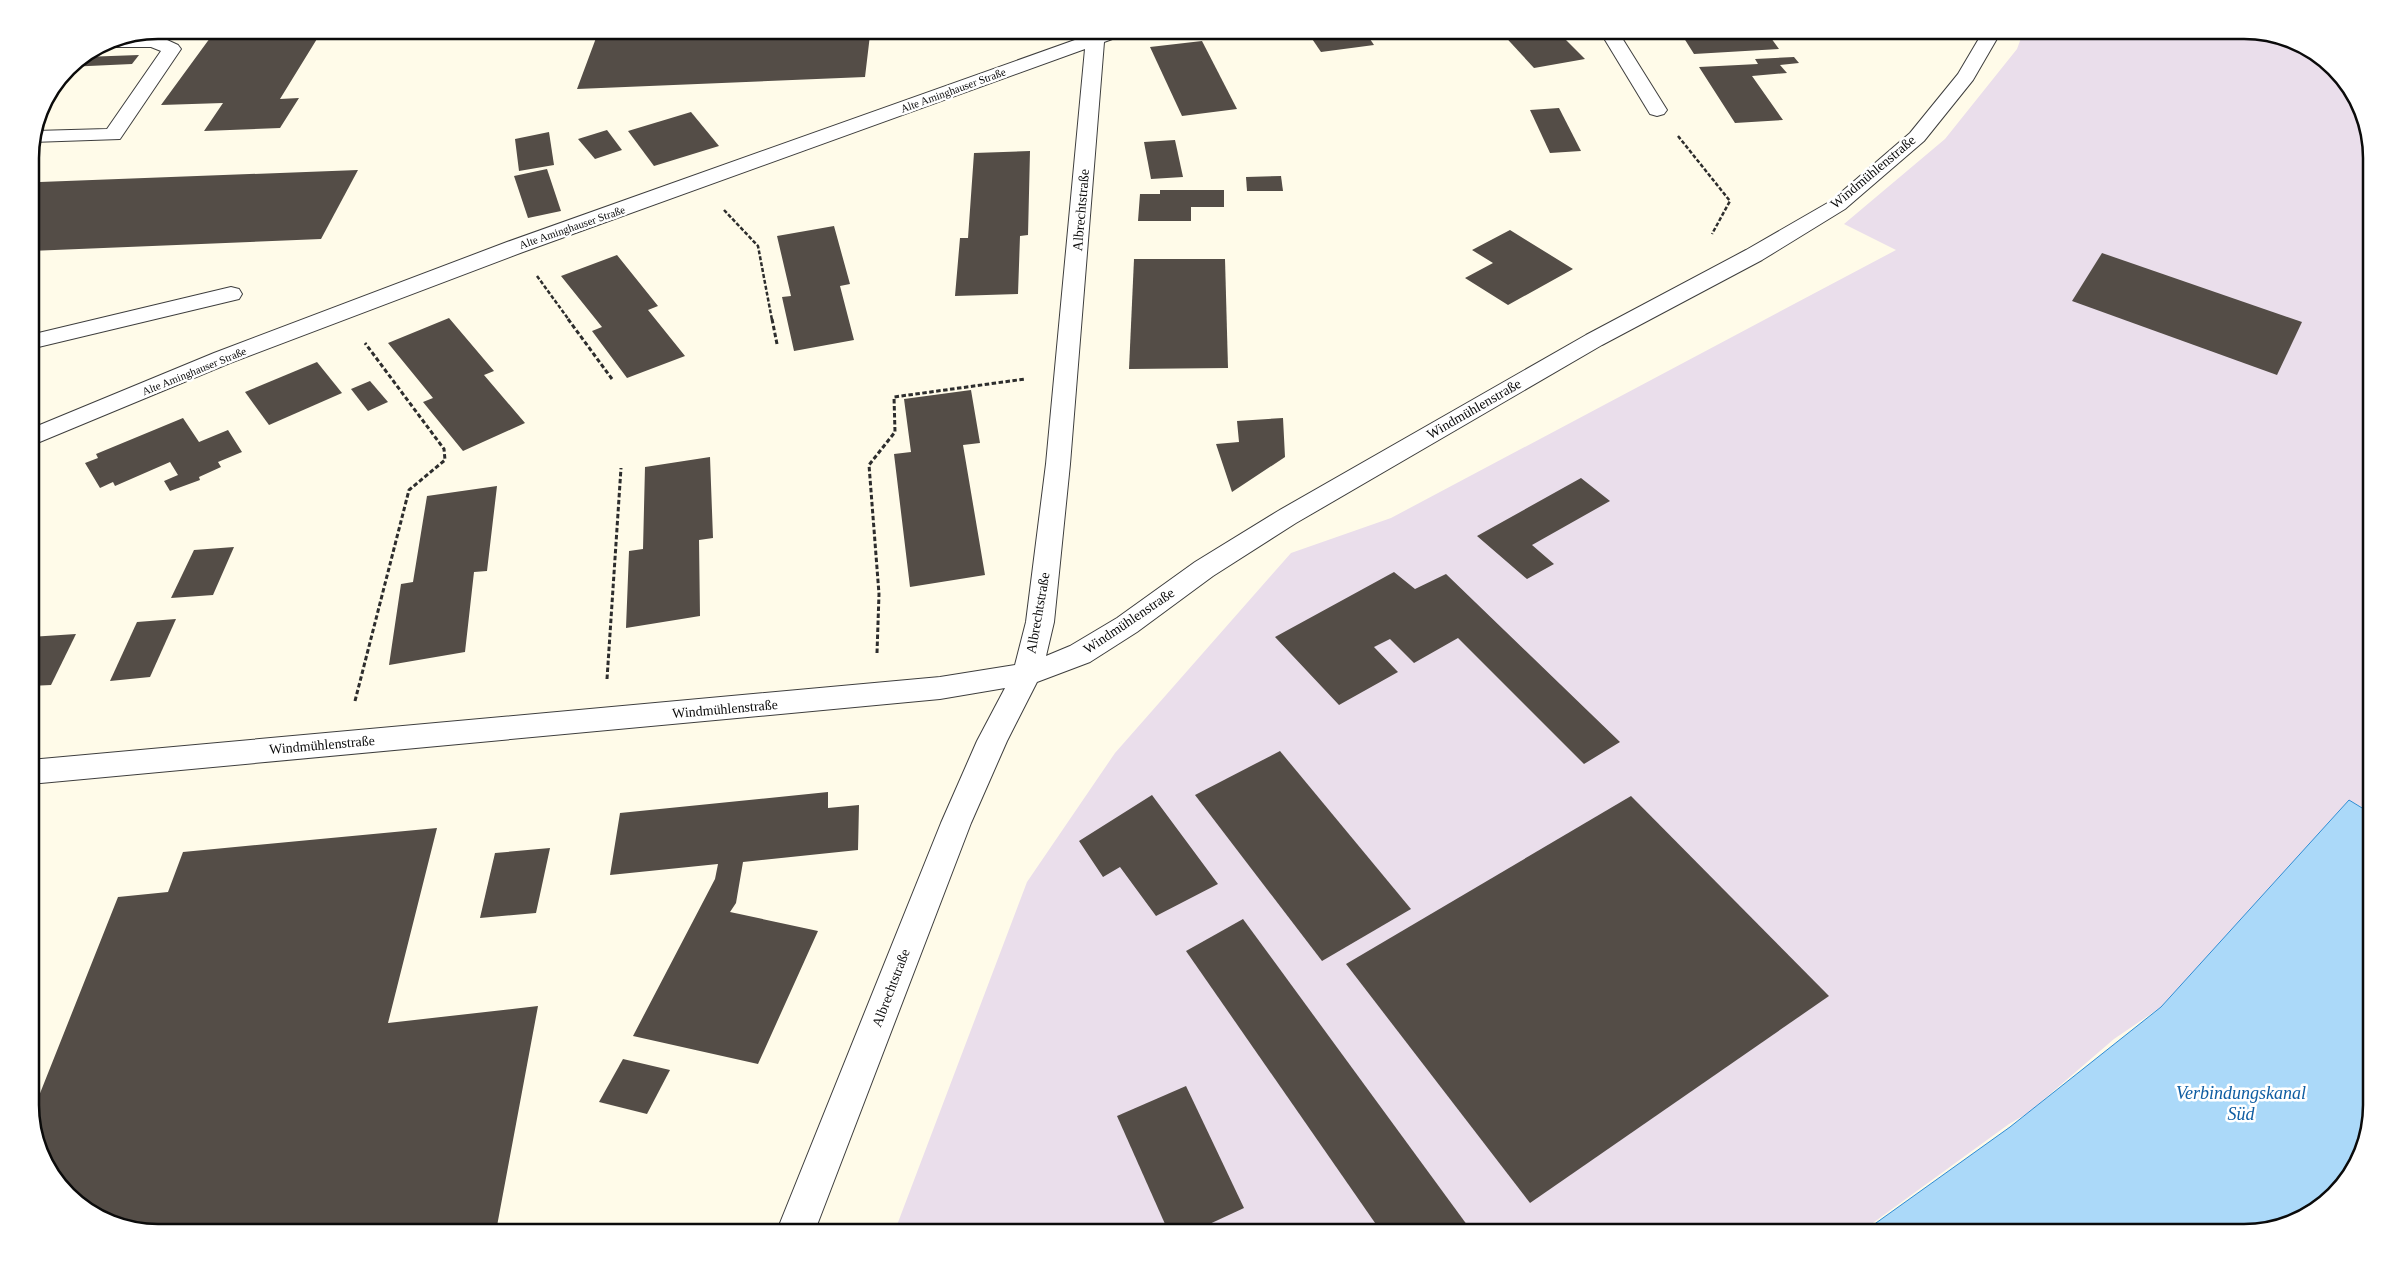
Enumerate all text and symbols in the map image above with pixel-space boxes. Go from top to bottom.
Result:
street label: Alte Aminghauser Straße [899,65,1007,115]
street label: Windmühlenstraße [1828,132,1918,212]
street label: Albrechtstraße [1070,168,1092,252]
street label: Alte Aminghauser Straße [517,203,627,251]
street label: Alte Aminghauser Straße [140,345,248,397]
street label: Windmühlenstraße [1424,376,1524,442]
street label: Albrechtstraße [1023,571,1053,655]
street label: Windmühlenstraße [1081,585,1177,657]
street label: Windmühlenstraße [672,697,778,721]
street label: Windmühlenstraße [269,733,375,757]
street label: Albrechtstraße [869,947,913,1029]
water label: Verbindungskanal Süd [2176,1083,2306,1124]

